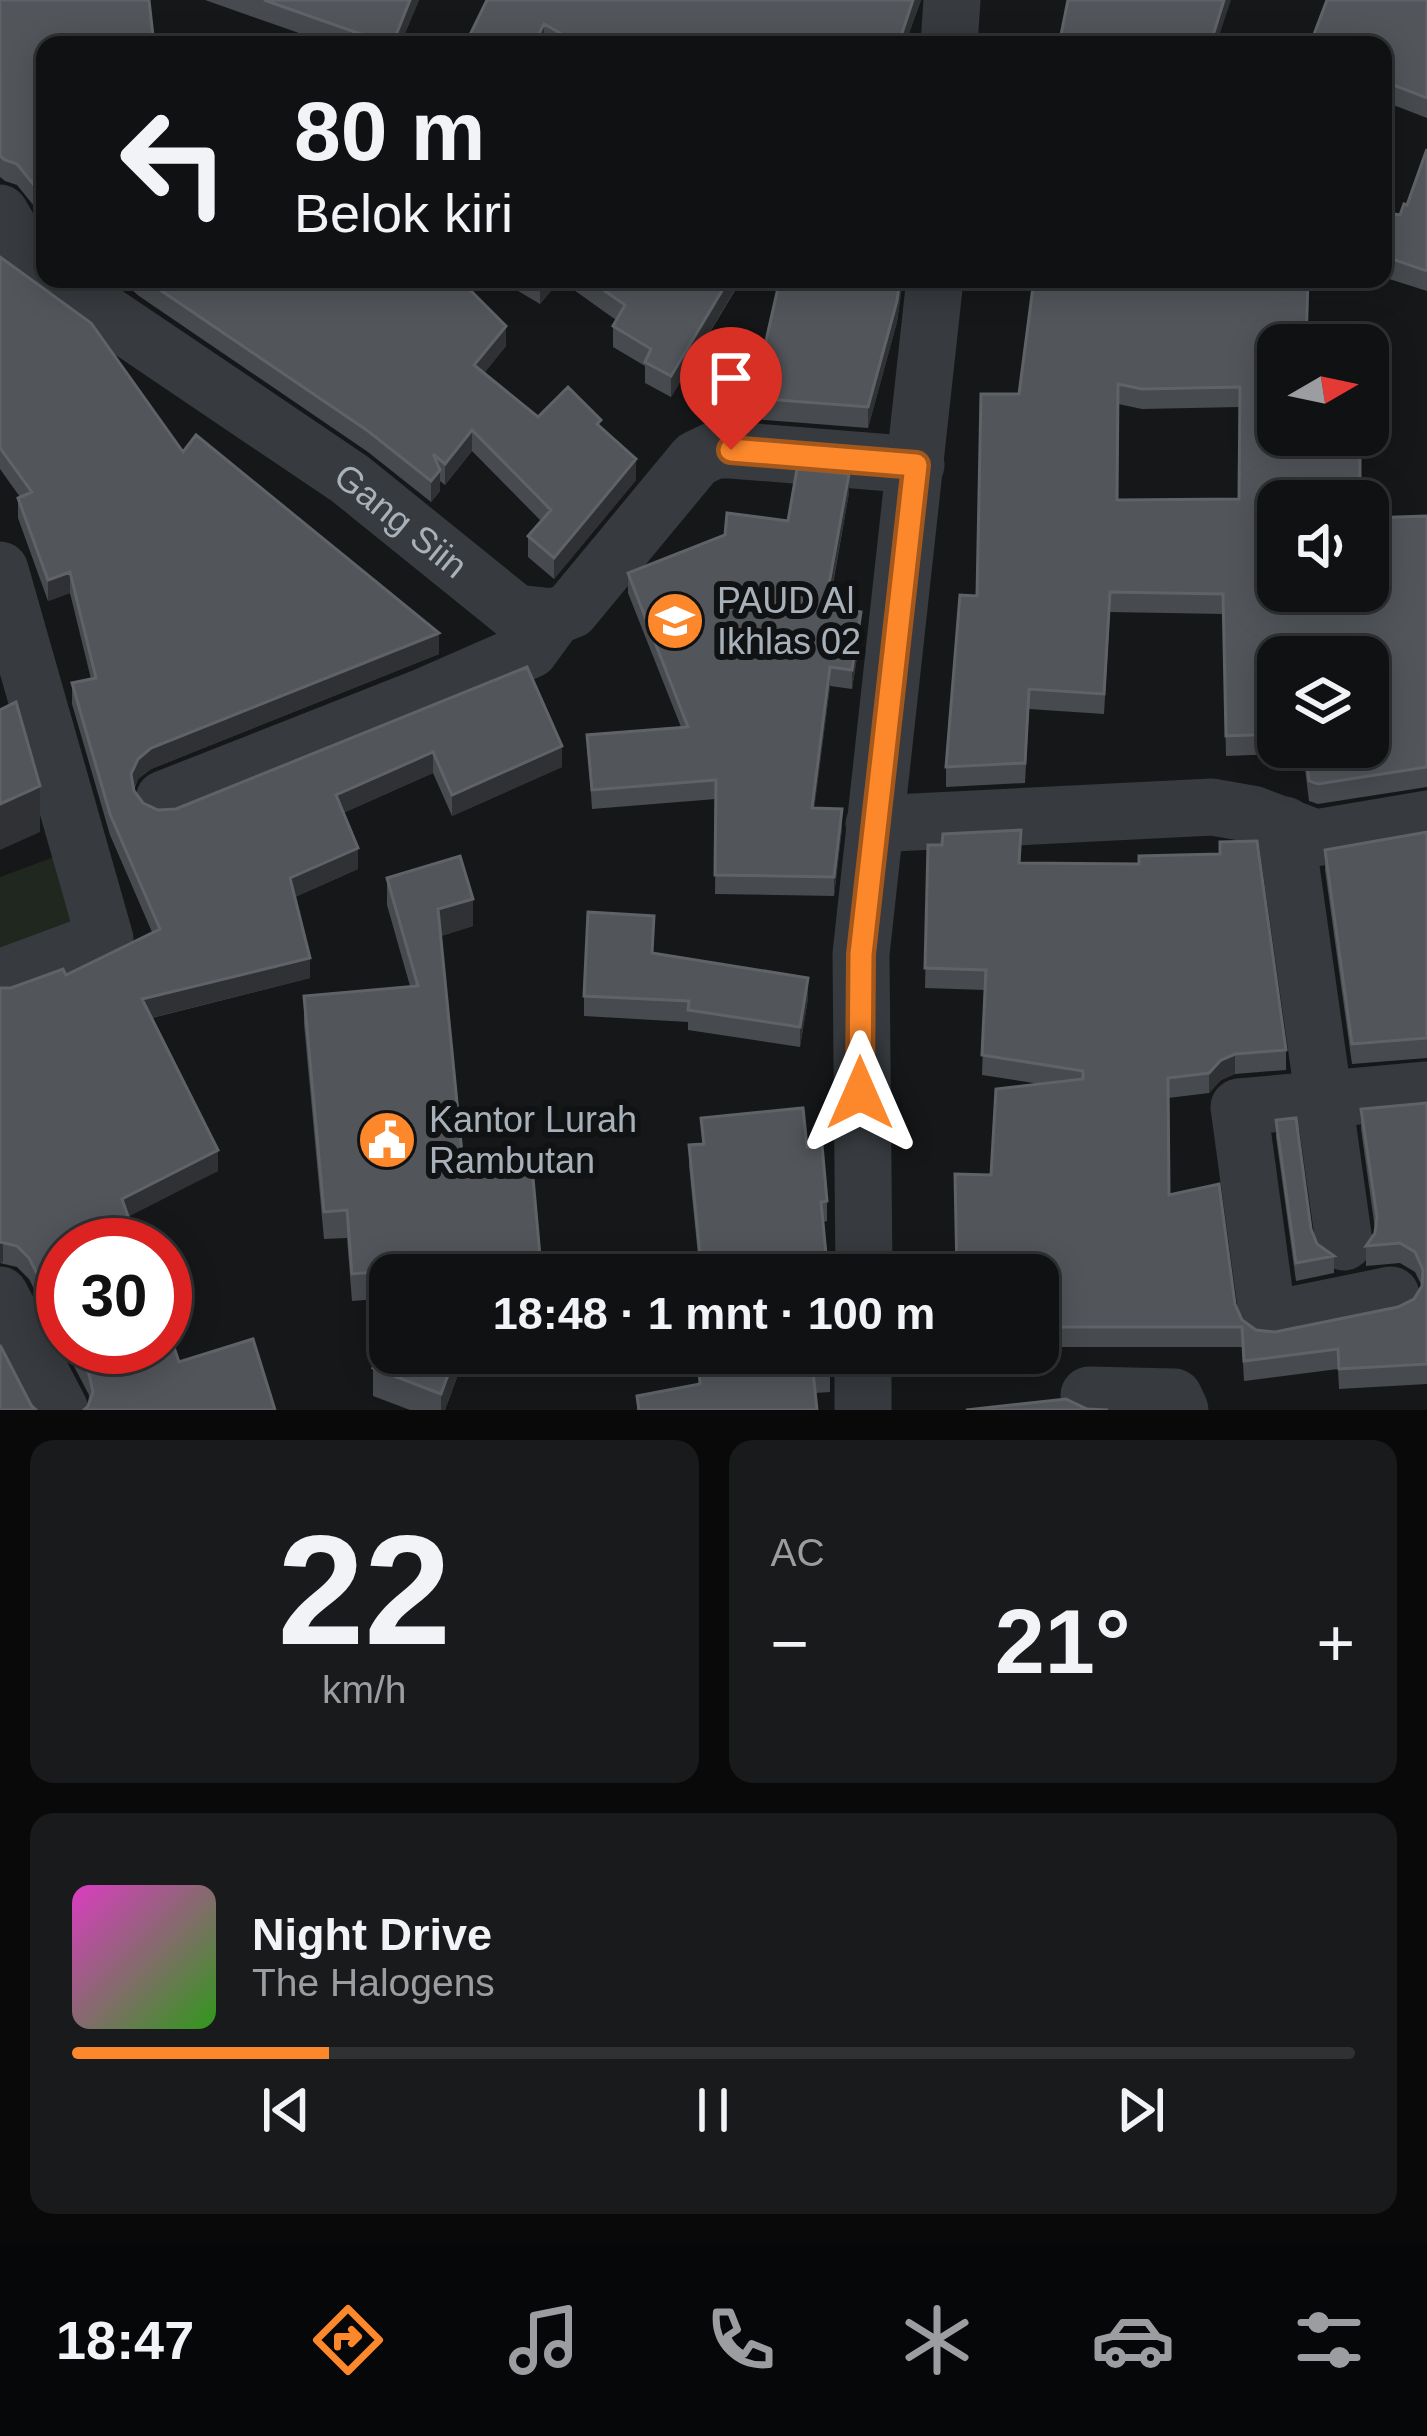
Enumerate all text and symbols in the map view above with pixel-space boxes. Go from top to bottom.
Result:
icon: left [96,84,252,240]
text: 80 m [294,84,485,178]
text: Belok kiri [294,183,513,243]
north arrow [1257,324,1389,456]
map controls [1257,324,1389,768]
pin [680,327,782,450]
icon: arrive [698,345,764,411]
street label: Gang Siin [326,455,475,586]
button: sound [1257,480,1389,612]
place label: PAUD Al Ikhlas 02 [717,580,861,662]
school or university icon: PAUD Al Ikhlas 02 [644,590,706,652]
button: layers [1257,636,1389,768]
position arrow [797,1030,923,1156]
place label: Kantor Lurah Rambutan [429,1099,637,1181]
public building icon: Kantor Lurah Rambutan [356,1109,418,1171]
speed limit sign: 30 [36,1218,192,1374]
text: 18:48 · 1 mnt · 100 m [493,1288,935,1339]
text: 22 [277,1503,451,1677]
text: AC [771,1531,825,1574]
text: 21° [995,1592,1131,1692]
text: − [771,1606,809,1680]
text: + [1316,1606,1355,1680]
text: km/h [322,1668,407,1711]
text: Night Drive [252,1909,492,1960]
text: The Halogens [252,1961,495,2004]
icon: previous [253,2077,319,2143]
icon: pause [680,2077,746,2143]
icon: next [1108,2077,1174,2143]
icon: directions [306,2298,390,2382]
icon: music [502,2298,586,2382]
icon: phone [699,2298,783,2382]
icon: climate [895,2298,979,2382]
icon: car [1091,2298,1175,2382]
icon: filters [1287,2298,1371,2382]
text: 18:47 [56,2310,194,2370]

